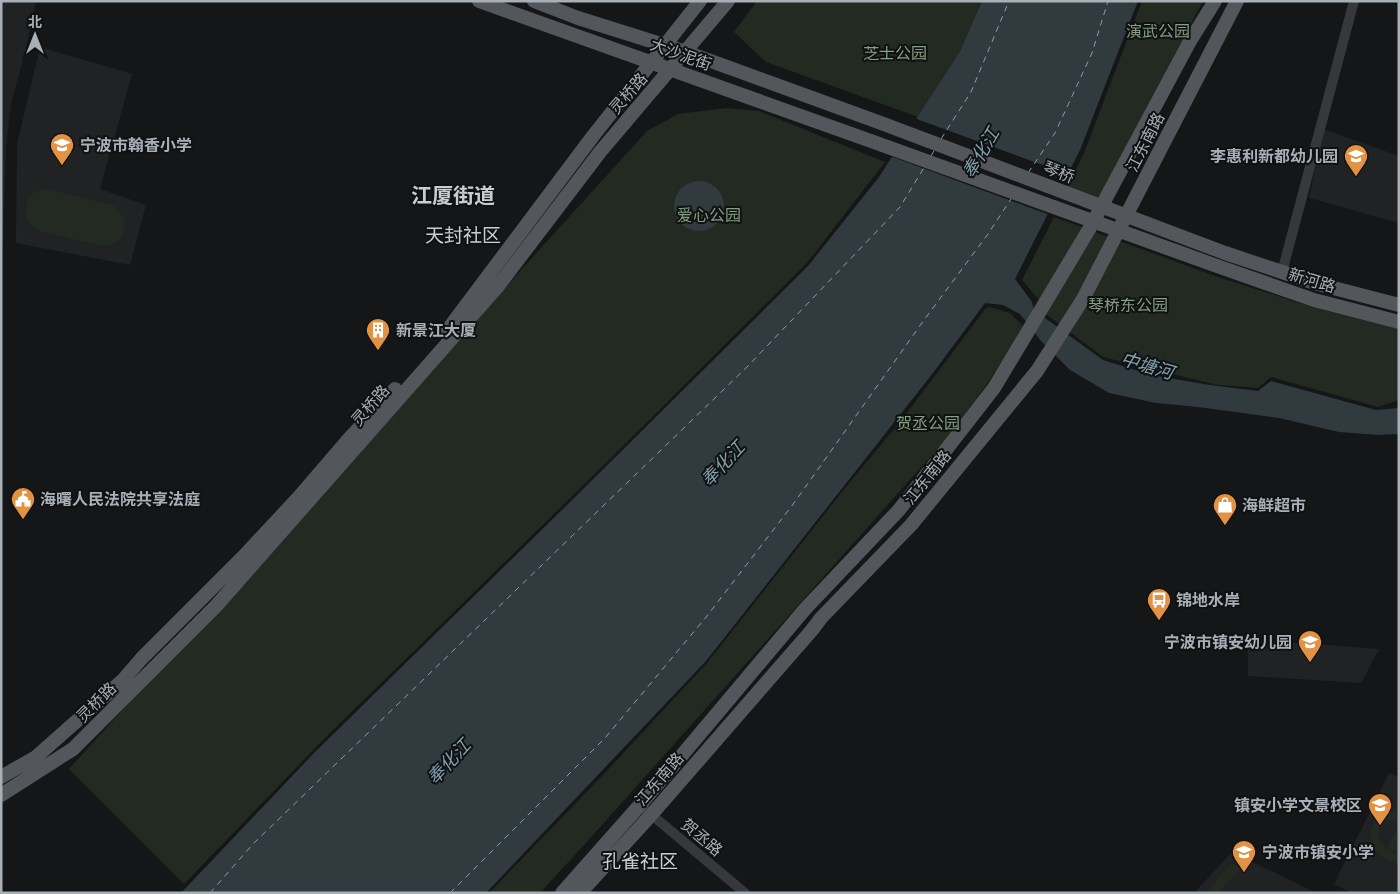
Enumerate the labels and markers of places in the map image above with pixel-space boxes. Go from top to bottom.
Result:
school or university icon: 宁波市翰香小学 [49,132,75,166]
place label: 宁波市翰香小学 [80,135,192,154]
school or university icon: 李惠利新都幼儿园 [1343,143,1369,177]
place label: 李惠利新都幼儿园 [1210,146,1338,165]
building icon: 新景江大厦 [365,317,391,351]
place label: 新景江大厦 [396,320,476,339]
public building icon: 海曙人民法院共享法庭 [10,486,36,520]
place label: 海曙人民法院共享法庭 [40,489,200,508]
shop icon: 海鲜超市 [1212,492,1238,526]
place label: 海鲜超市 [1242,495,1306,514]
bus stop icon: 锦地水岸 [1146,587,1172,621]
place label: 锦地水岸 [1176,590,1240,609]
school or university icon: 宁波市镇安幼儿园 [1297,629,1323,663]
place label: 宁波市镇安幼儿园 [1164,632,1292,651]
school or university icon: 镇安小学文景校区 [1367,792,1393,826]
place label: 镇安小学文景校区 [1234,795,1362,814]
school or university icon: 宁波市镇安小学 [1231,839,1257,873]
place label: 宁波市镇安小学 [1262,842,1374,861]

